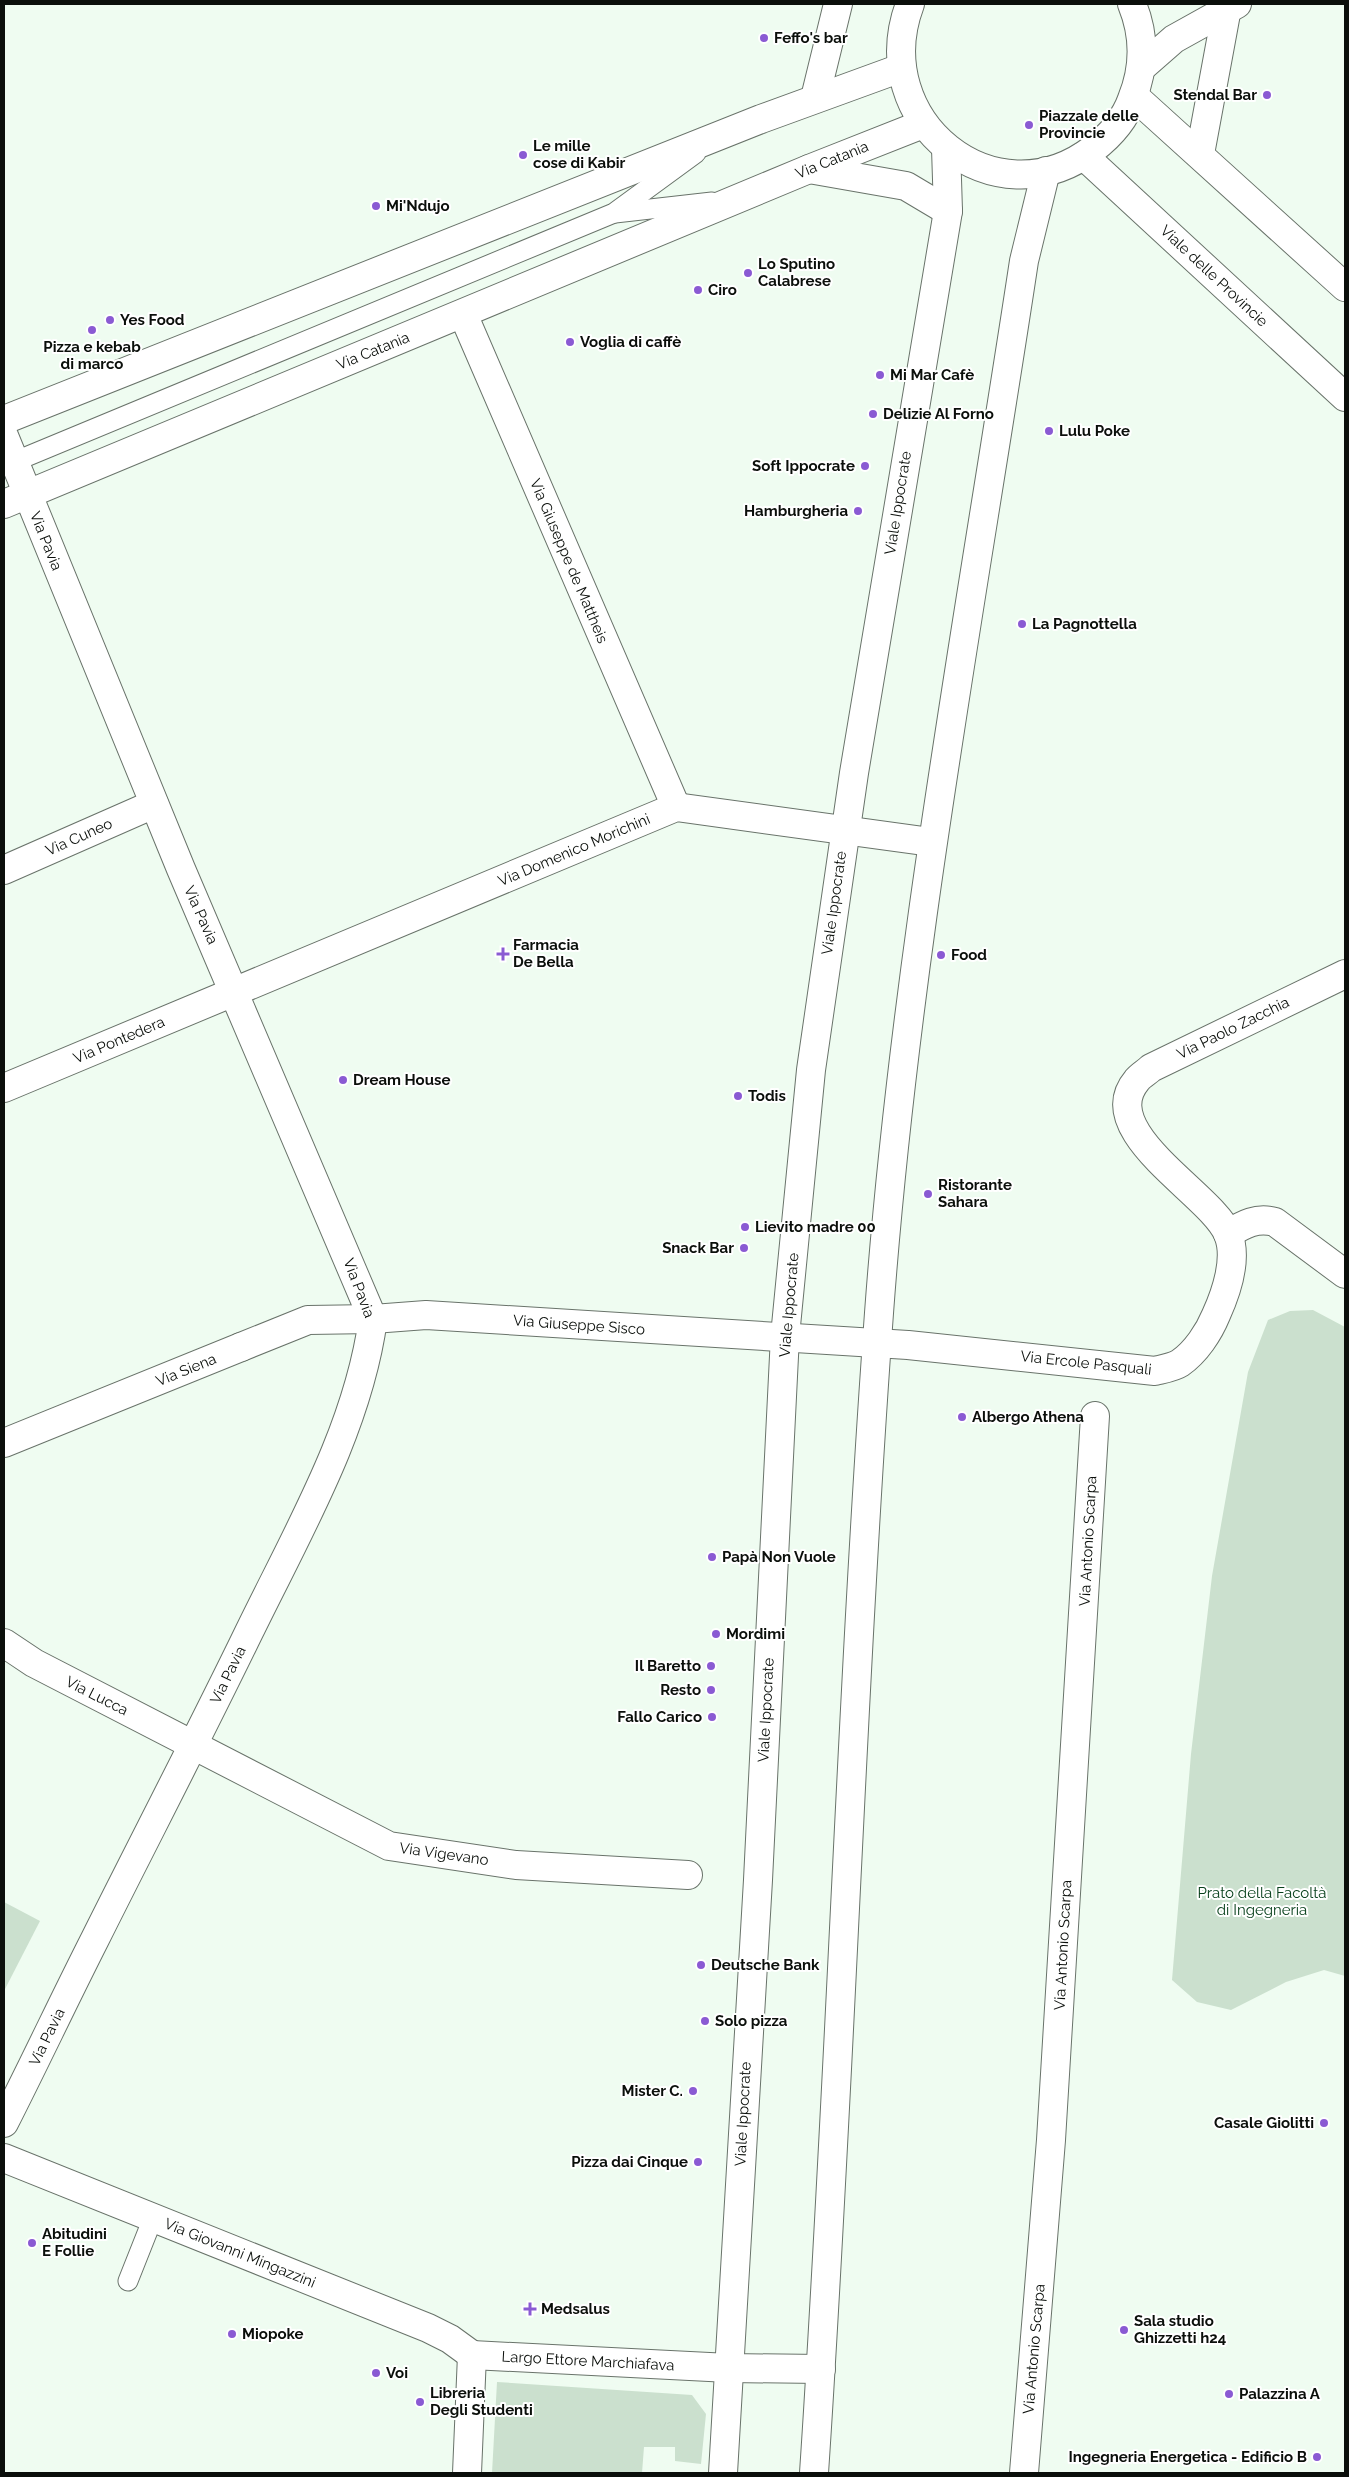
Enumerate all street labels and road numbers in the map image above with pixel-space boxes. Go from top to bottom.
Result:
street label: Via Catania [793,137,871,183]
street label: Viale delle Provincie [1156,221,1272,331]
street label: Via Catania [334,328,412,374]
street label: Viale Ippocrate [881,450,915,556]
street label: Via Giuseppe de Mattheis [526,476,612,646]
street label: Via Pavia [26,509,66,573]
street label: Via Domenico Morichini [495,810,653,890]
street label: Via Cuneo [43,814,115,860]
street label: Viale Ippocrate [818,850,850,956]
street label: Via Pavia [180,883,222,947]
street label: Via Paolo Zacchia [1174,993,1292,1063]
street label: Via Pontedera [71,1013,167,1067]
street label: Viale Ippocrate [775,1252,803,1358]
street label: Via Pavia [339,1256,379,1320]
street label: Via Giuseppe Sisco [512,1311,646,1339]
street label: Via Ercole Pasquali [1020,1347,1152,1379]
street label: Via Siena [153,1350,219,1390]
street label: Via Antonio Scarpa [1076,1475,1100,1607]
street label: Via Pavia [206,1643,250,1707]
street label: Viale Ippocrate [754,1657,778,1763]
street label: Via Lucca [63,1673,131,1719]
street label: Via Vigevano [398,1839,490,1869]
street label: Via Antonio Scarpa [1051,1879,1075,2011]
street label: Via Pavia [25,2005,69,2069]
street label: Viale Ippocrate [731,2061,755,2167]
street label: Via Giovanni Mingazzini [162,2214,318,2292]
street label: Via Antonio Scarpa [1019,2283,1049,2415]
street label: Largo Ettore Marchiafava [501,2347,675,2375]

